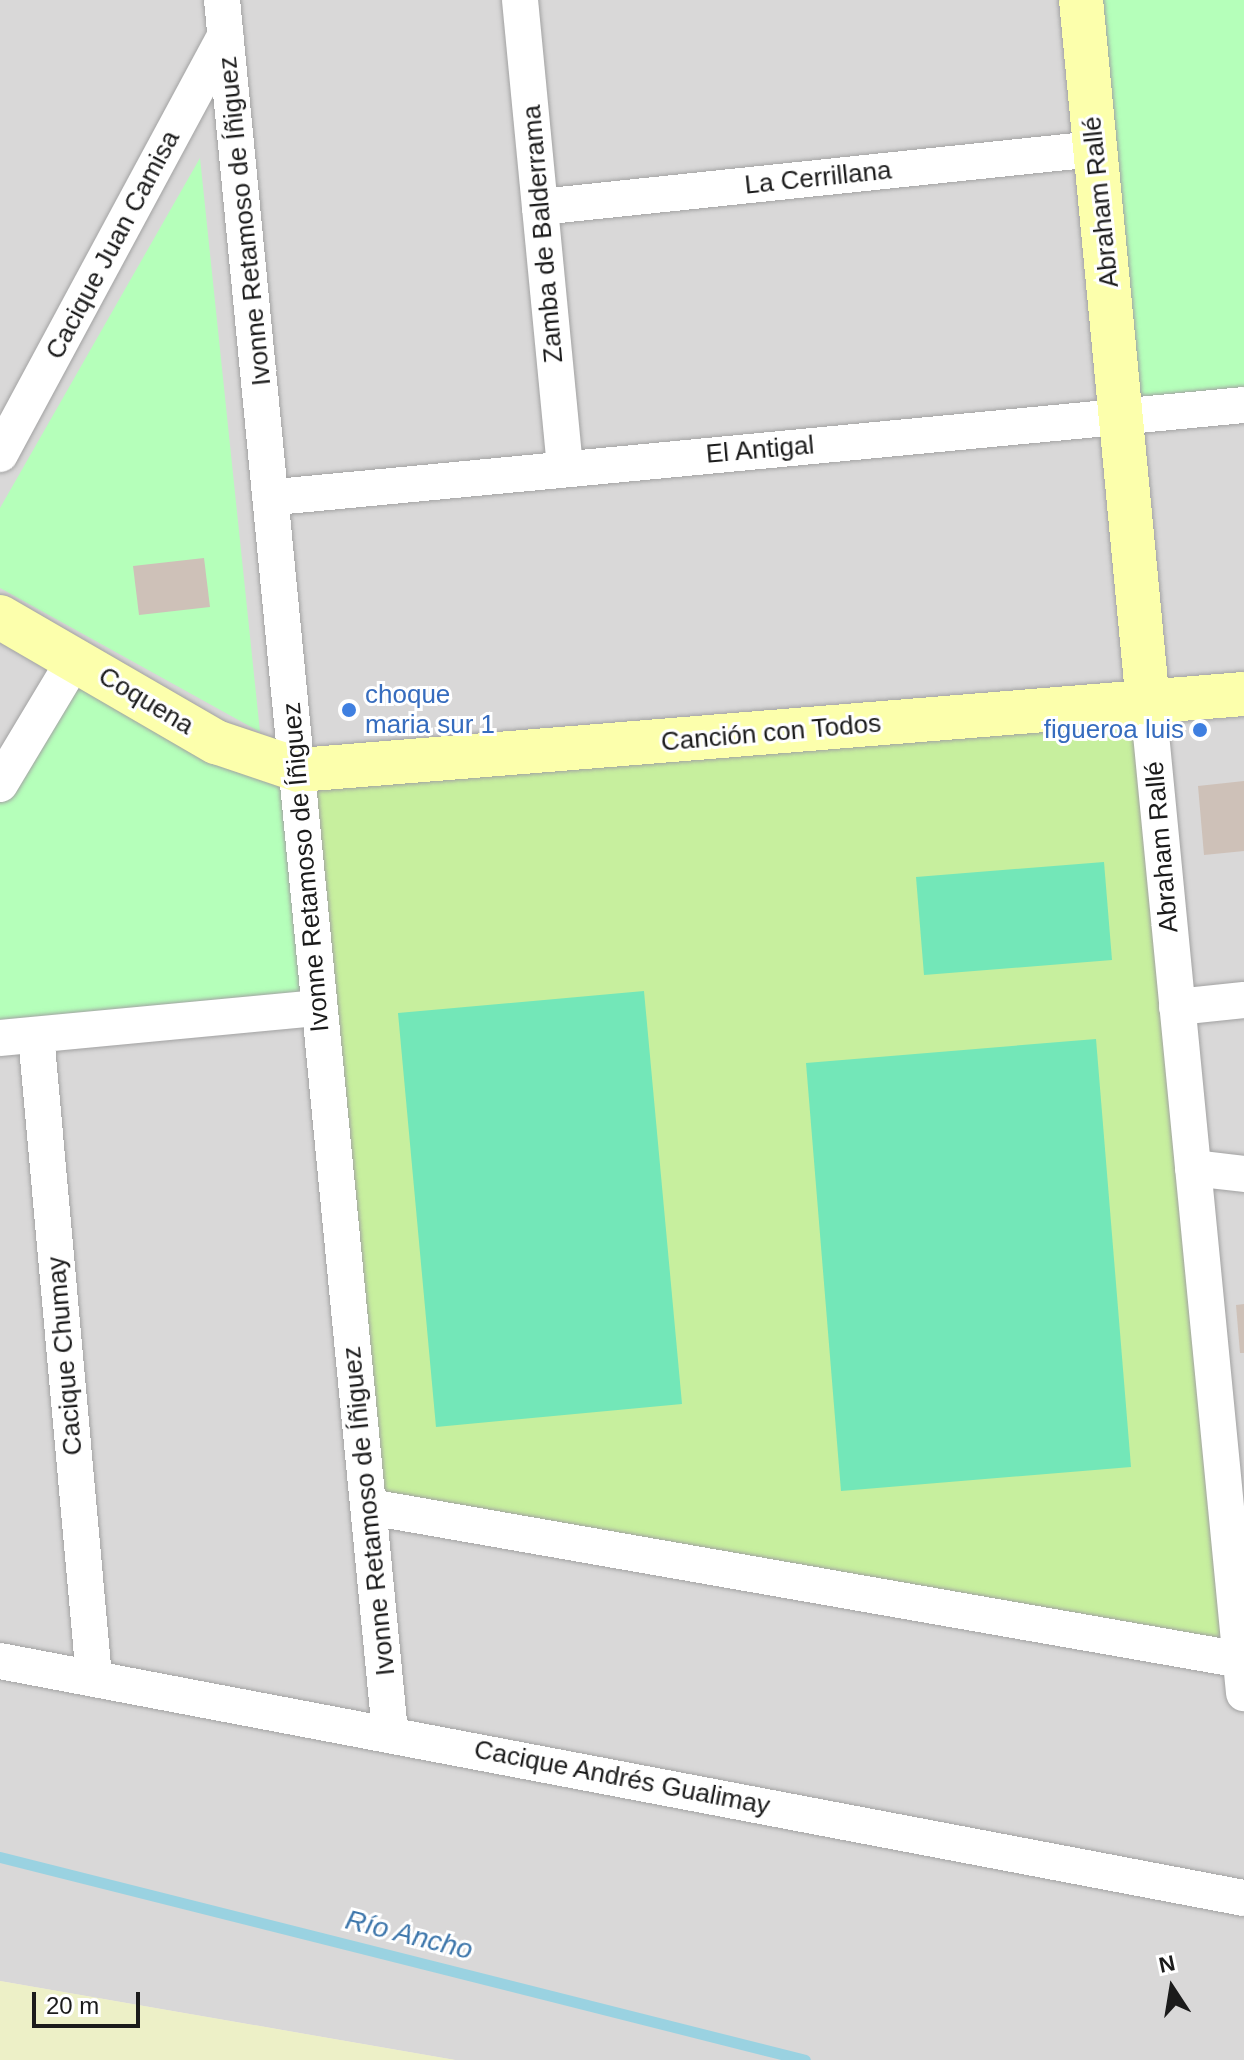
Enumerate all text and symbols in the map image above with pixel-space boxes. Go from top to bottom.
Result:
street label: Ivonne Retamoso de Íñiguez [212,55,278,387]
street label: Zamba de Balderrama [516,104,570,364]
street label: Abraham Rallé [1076,115,1126,289]
street label: Cacique Juan Camisa [40,125,186,365]
street label: La Cerrillana [743,155,893,201]
street label: El Antigal [704,430,816,470]
street label: Coquena [93,660,199,742]
place label: choque maria sur 1 [365,679,495,740]
street label: Ivonne Retamoso de Íñiguez [276,701,336,1033]
marker: choque maria sur 1 [340,701,358,719]
street label: Canción con Todos [659,708,883,758]
place label: figueroa luis [1044,714,1184,746]
marker: figueroa luis [1191,721,1209,739]
street label: Abraham Rallé [1139,760,1185,934]
street label: Cacique Chumay [41,1255,89,1457]
street label: Ivonne Retamoso de Íñiguez [336,1345,402,1677]
street label: Cacique Andrés Gualimay [471,1734,773,1822]
water label: Río Ancho [342,1903,476,1967]
north arrow [1132,1948,1212,2028]
text: N [1157,1950,1177,1978]
scale bar [36,1976,144,2026]
text: 20 m [46,1992,99,2019]

